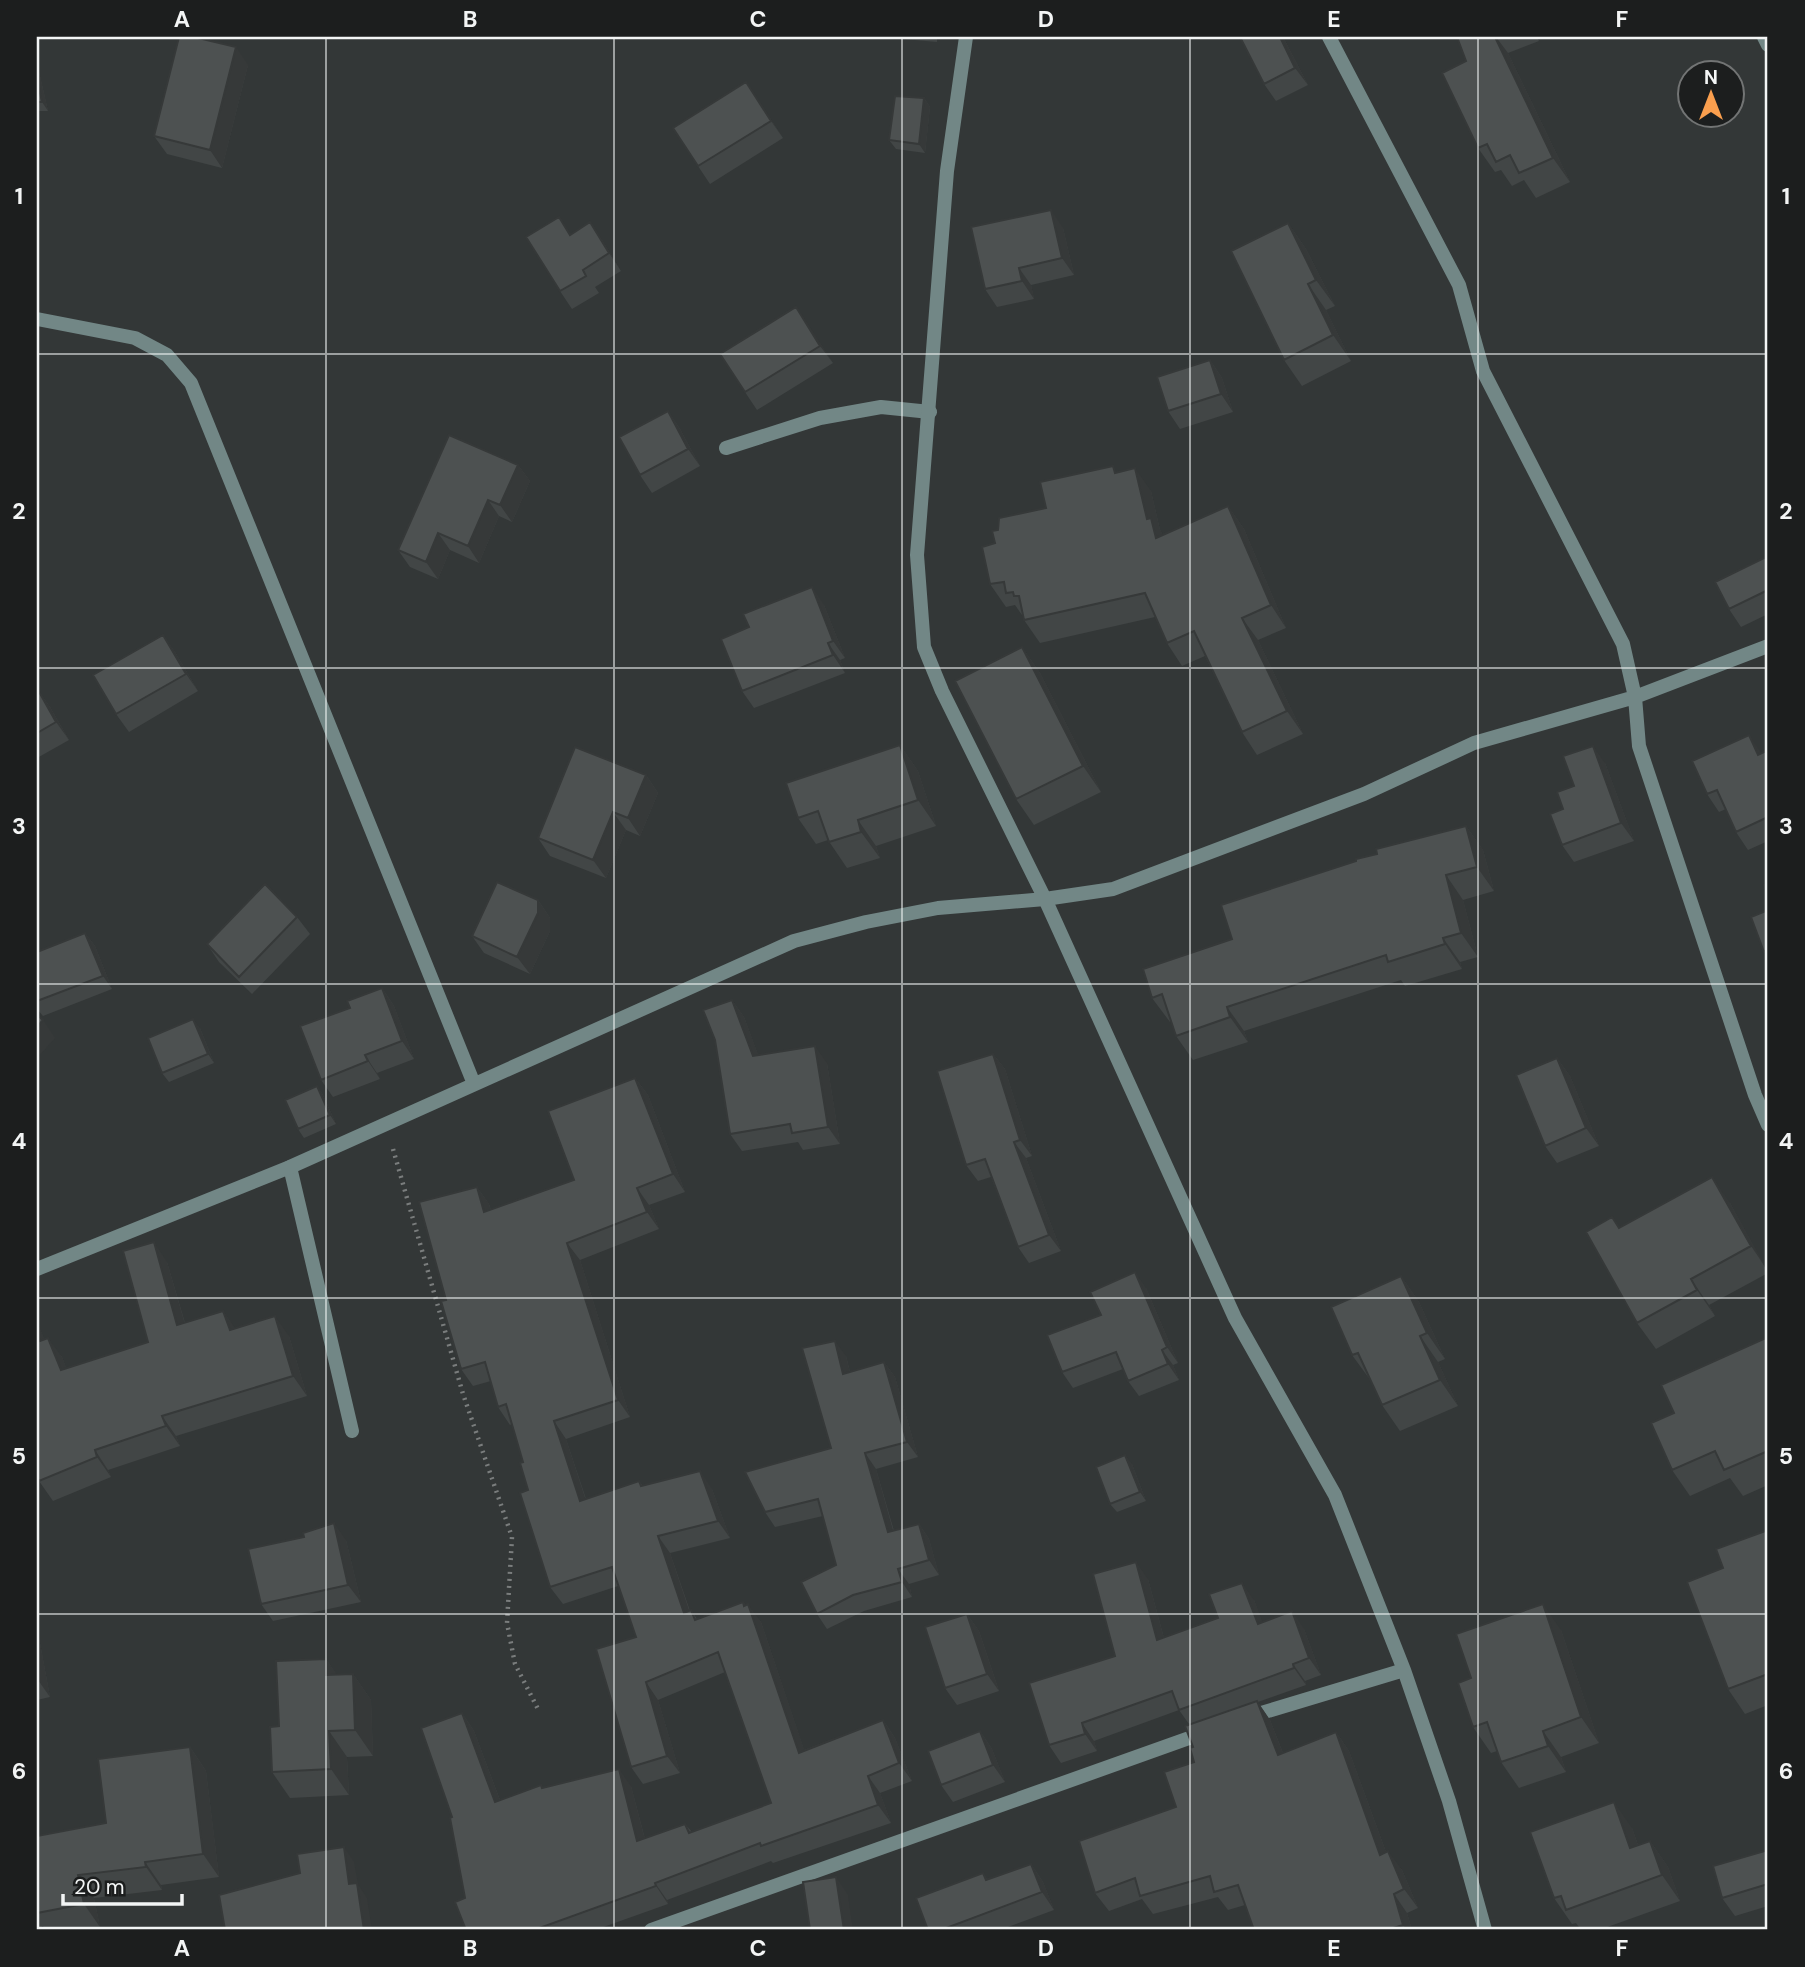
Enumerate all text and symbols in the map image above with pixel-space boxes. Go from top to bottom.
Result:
text: A [174,4,190,34]
text: B [463,4,477,34]
text: C [750,4,766,34]
text: D [1038,4,1054,34]
text: E [1327,4,1341,34]
text: F [1616,4,1629,34]
north arrow [1675,60,1745,130]
text: N [1704,65,1718,90]
text: 1 [15,181,23,211]
text: 1 [1782,181,1790,211]
text: 2 [12,496,26,526]
text: 2 [1779,496,1793,526]
text: 3 [12,811,26,841]
text: 3 [1779,811,1793,841]
text: 4 [12,1126,27,1156]
text: 4 [1779,1126,1794,1156]
text: 5 [12,1441,26,1471]
text: 5 [1779,1441,1793,1471]
text: 6 [12,1756,26,1786]
text: 6 [1779,1756,1793,1786]
scale bar [63,1862,182,1906]
text: 20 m [74,1873,125,1901]
text: A [174,1933,190,1963]
text: B [463,1933,477,1963]
text: C [750,1933,766,1963]
text: D [1038,1933,1054,1963]
text: E [1327,1933,1341,1963]
text: F [1616,1933,1629,1963]

